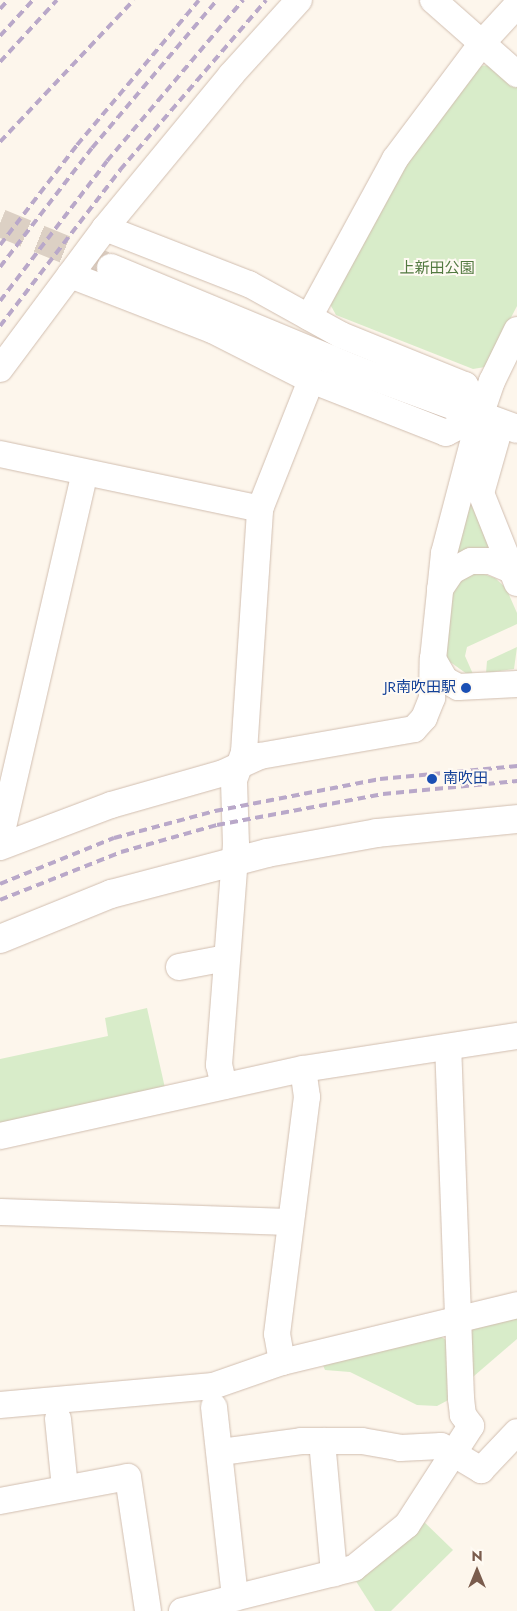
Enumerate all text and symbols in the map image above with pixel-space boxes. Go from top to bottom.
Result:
park label: 上新田公園 [400,260,474,278]
place label: JR南吹田駅 [384,679,456,697]
marker: JR南吹田駅 [460,682,472,694]
place label: 南吹田 [443,770,488,788]
marker: 南吹田 [425,772,439,786]
north arrow [452,1546,502,1596]
text: N [471,1546,483,1566]

